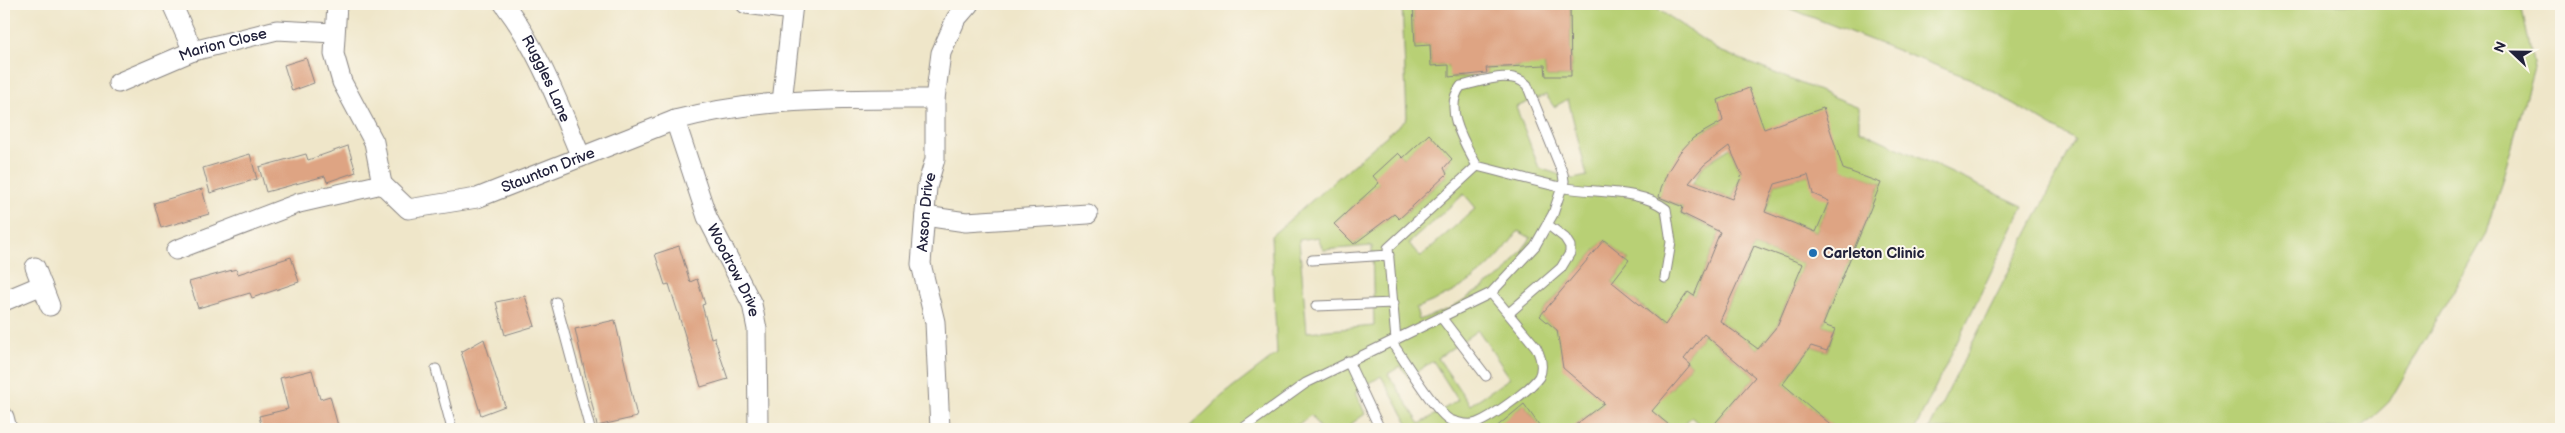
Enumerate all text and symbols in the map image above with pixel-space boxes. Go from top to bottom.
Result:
street label: Marion Close [176,24,269,66]
north arrow [2488,28,2538,78]
street label: Ruggles Lane [517,32,574,125]
text: N [2491,39,2510,55]
street label: Staunton Drive [499,143,598,198]
street label: Axson Drive [913,170,941,253]
street label: Woodrow Drive [702,221,763,318]
place label: Carleton Clinic [1823,244,1925,263]
marker: Carleton Clinic [1807,247,1819,259]

